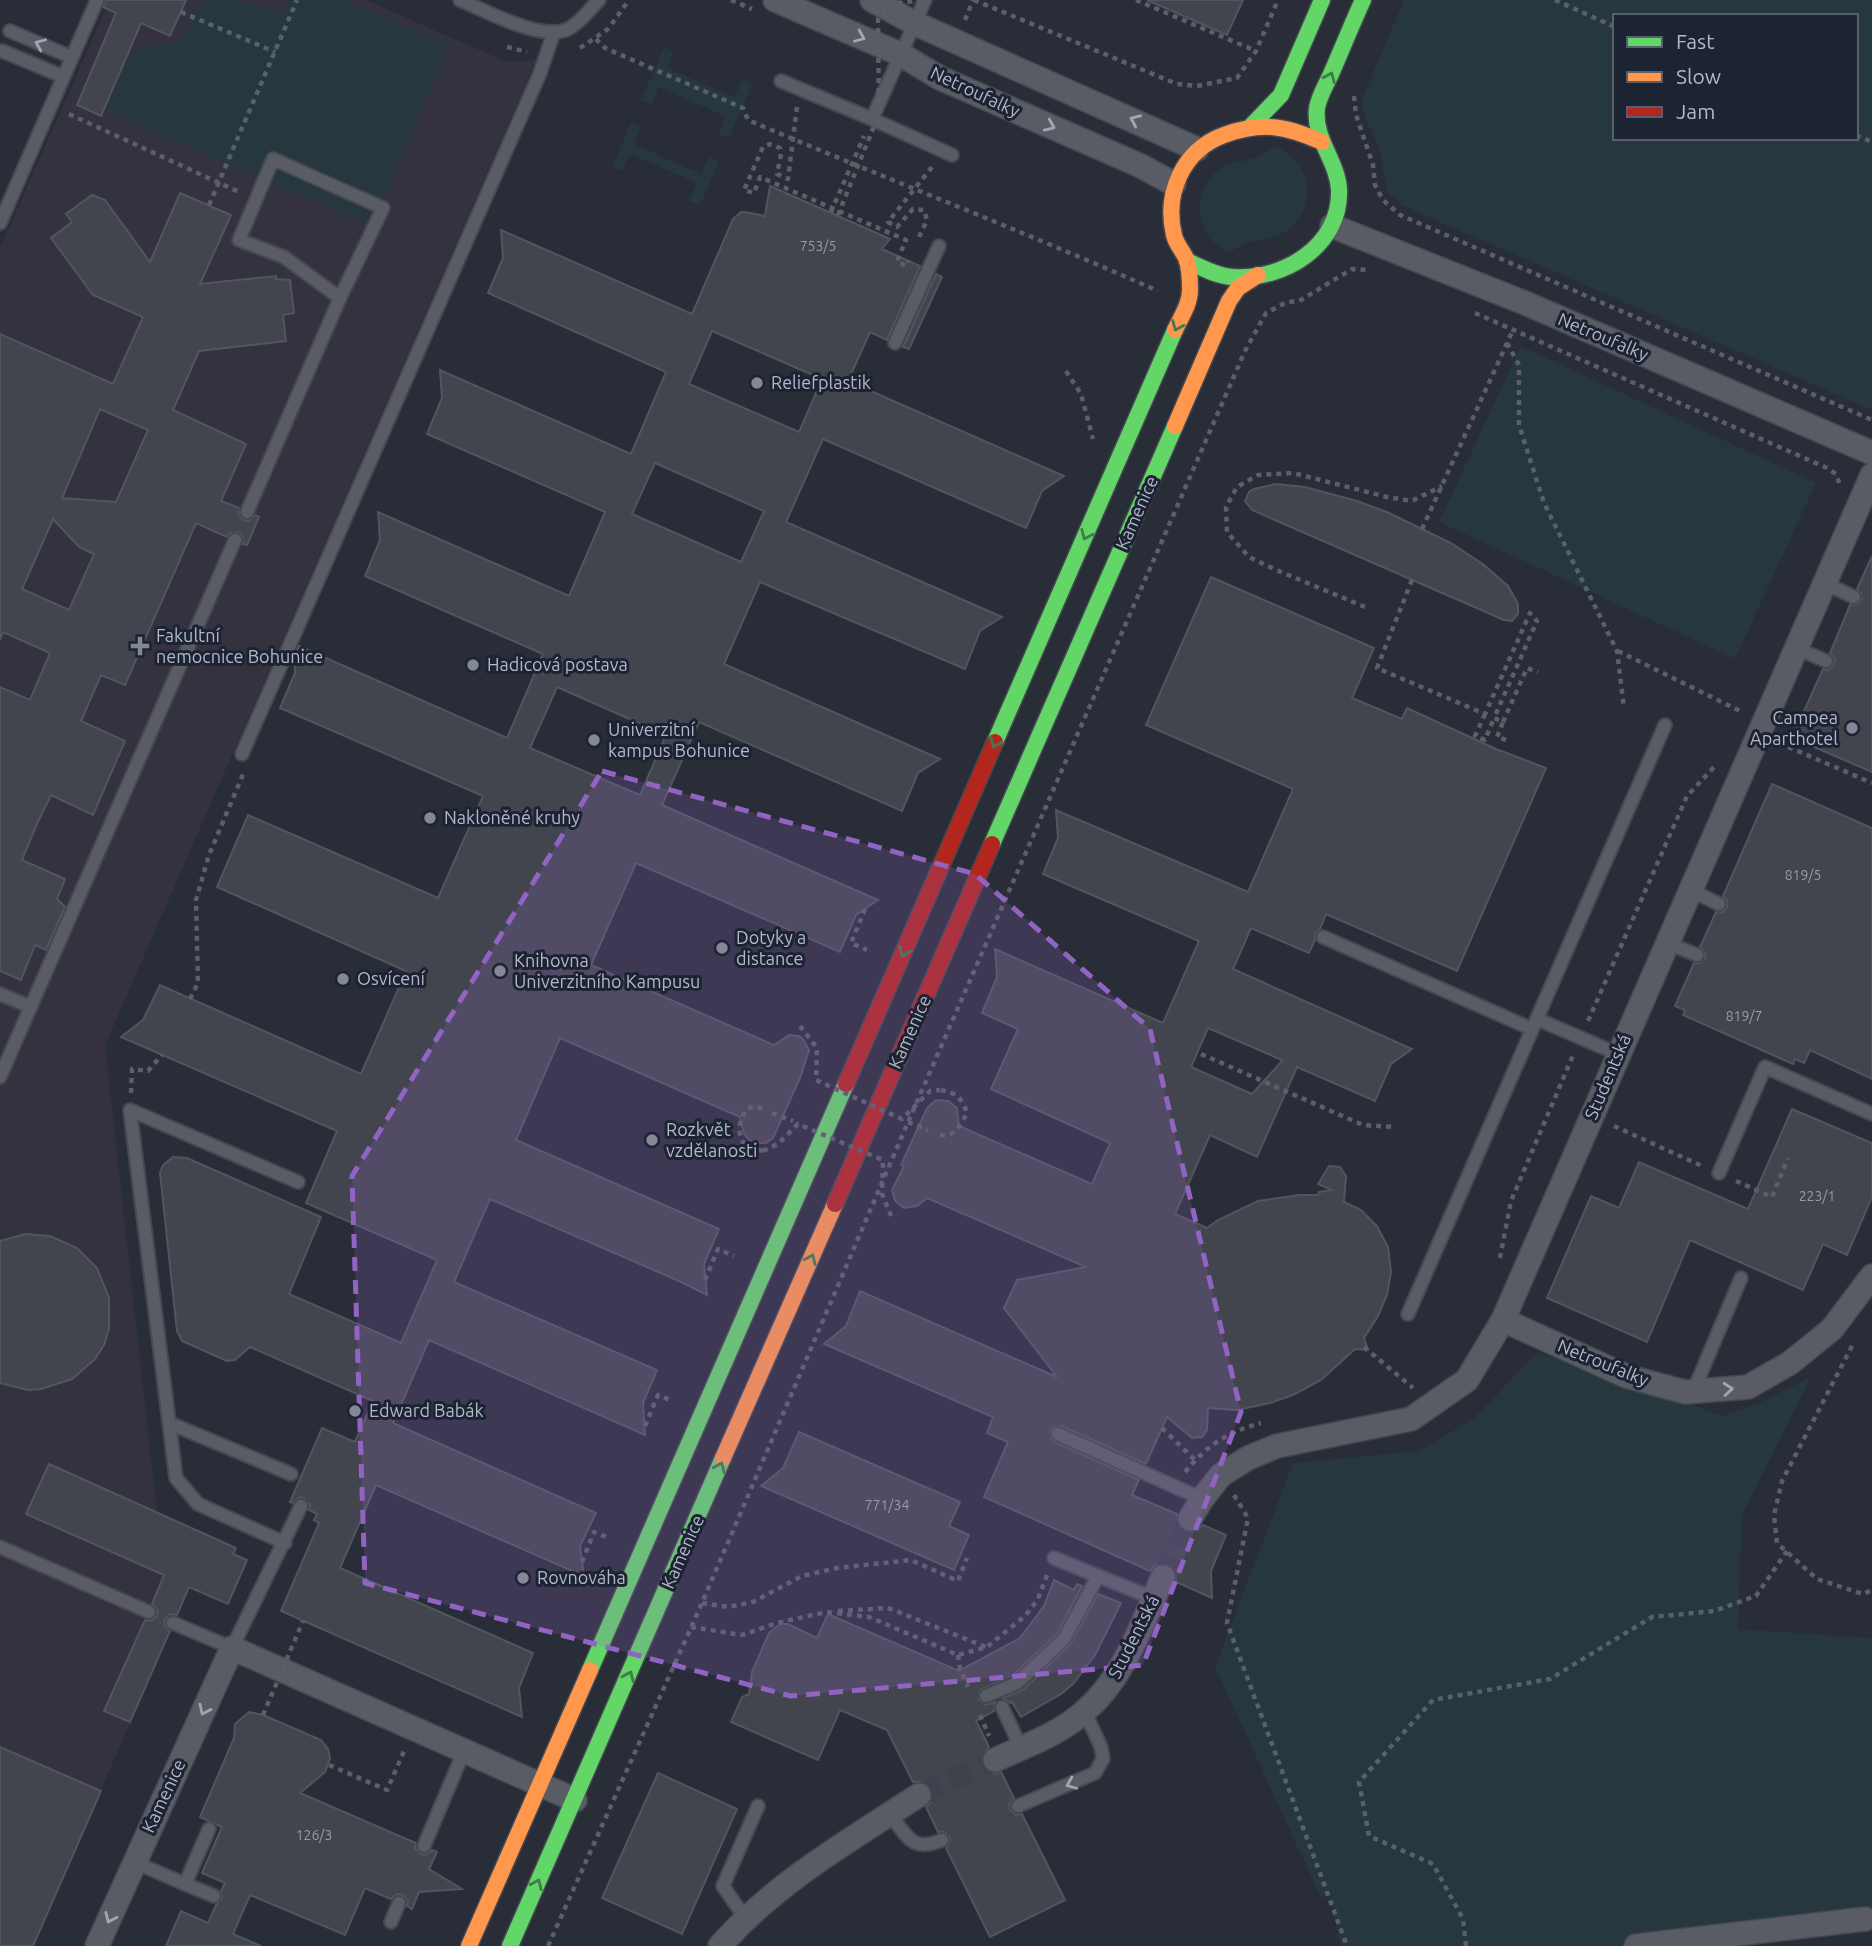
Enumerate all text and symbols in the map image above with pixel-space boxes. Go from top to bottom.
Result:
legend [1613,14,1858,140]
one-way arrow [853,29,865,43]
text: Fast [1676,29,1714,53]
one-way arrow [35,38,48,52]
street label: Netroufalky [928,62,1023,121]
text: Slow [1676,64,1721,88]
one-way arrow [1321,72,1335,84]
text: Jam [1676,99,1715,123]
one-way arrow [1130,114,1143,128]
one-way arrow [1042,118,1055,132]
house number: 753/5 [800,238,836,254]
street label: Netroufalky [1555,308,1652,364]
one-way arrow [1171,319,1185,331]
place label: Reliefplastik [771,372,871,392]
marker: Reliefplastik [749,375,765,391]
street label: Kamenice [1111,473,1161,553]
one-way arrow [1080,527,1094,540]
place label: Fakultní nemocnice Bohunice [156,625,323,666]
marker: Fakultní nemocnice Bohunice [130,636,150,656]
place label: Hadicová postava [487,654,628,674]
marker: Hadicová postava [465,657,481,673]
place label: Campea Aparthotel [1750,707,1838,748]
place label: Univerzitní kampus Bohunice [608,719,750,760]
marker: Campea Aparthotel [1844,720,1860,736]
marker: Univerzitní kampus Bohunice [586,732,602,748]
one-way arrow [989,736,1003,748]
place label: Nakloněné kruhy [444,807,580,827]
marker: Nakloněné kruhy [422,810,438,826]
house number: 819/5 [1785,867,1821,883]
place label: Dotyky a distance [736,927,806,968]
marker: Dotyky a distance [714,940,730,956]
one-way arrow [898,944,912,957]
place label: Knihovna Univerzitního Kampusu [514,950,700,991]
marker: Knihovna Univerzitního Kampusu [492,963,508,979]
place label: Osvícení [357,968,425,988]
marker: Osvícení [335,971,351,987]
street label: Kamenice [884,992,934,1072]
house number: 819/7 [1726,1008,1762,1024]
street label: Studentská [1580,1031,1634,1122]
place label: Rozkvět vzdělanosti [666,1119,757,1160]
marker: Rozkvět vzdělanosti [644,1132,660,1148]
house number: 223/1 [1799,1188,1835,1204]
one-way arrow [803,1253,817,1266]
street label: Netroufalky [1555,1335,1652,1389]
one-way arrow [1723,1382,1734,1397]
place label: Edward Babák [369,1400,484,1420]
marker: Edward Babák [347,1403,363,1419]
one-way arrow [712,1462,726,1474]
house number: 771/34 [865,1497,909,1513]
street label: Kamenice [657,1512,707,1592]
place label: Rovnováha [537,1567,626,1587]
marker: Rovnováha [515,1570,531,1586]
street label: Studentská [1104,1592,1163,1682]
one-way arrow [621,1670,635,1683]
one-way arrow [198,1703,212,1716]
street label: Kamenice [137,1756,189,1835]
one-way arrow [1066,1775,1078,1789]
house number: 126/3 [296,1827,332,1843]
one-way arrow [529,1879,543,1891]
one-way arrow [104,1910,118,1923]

